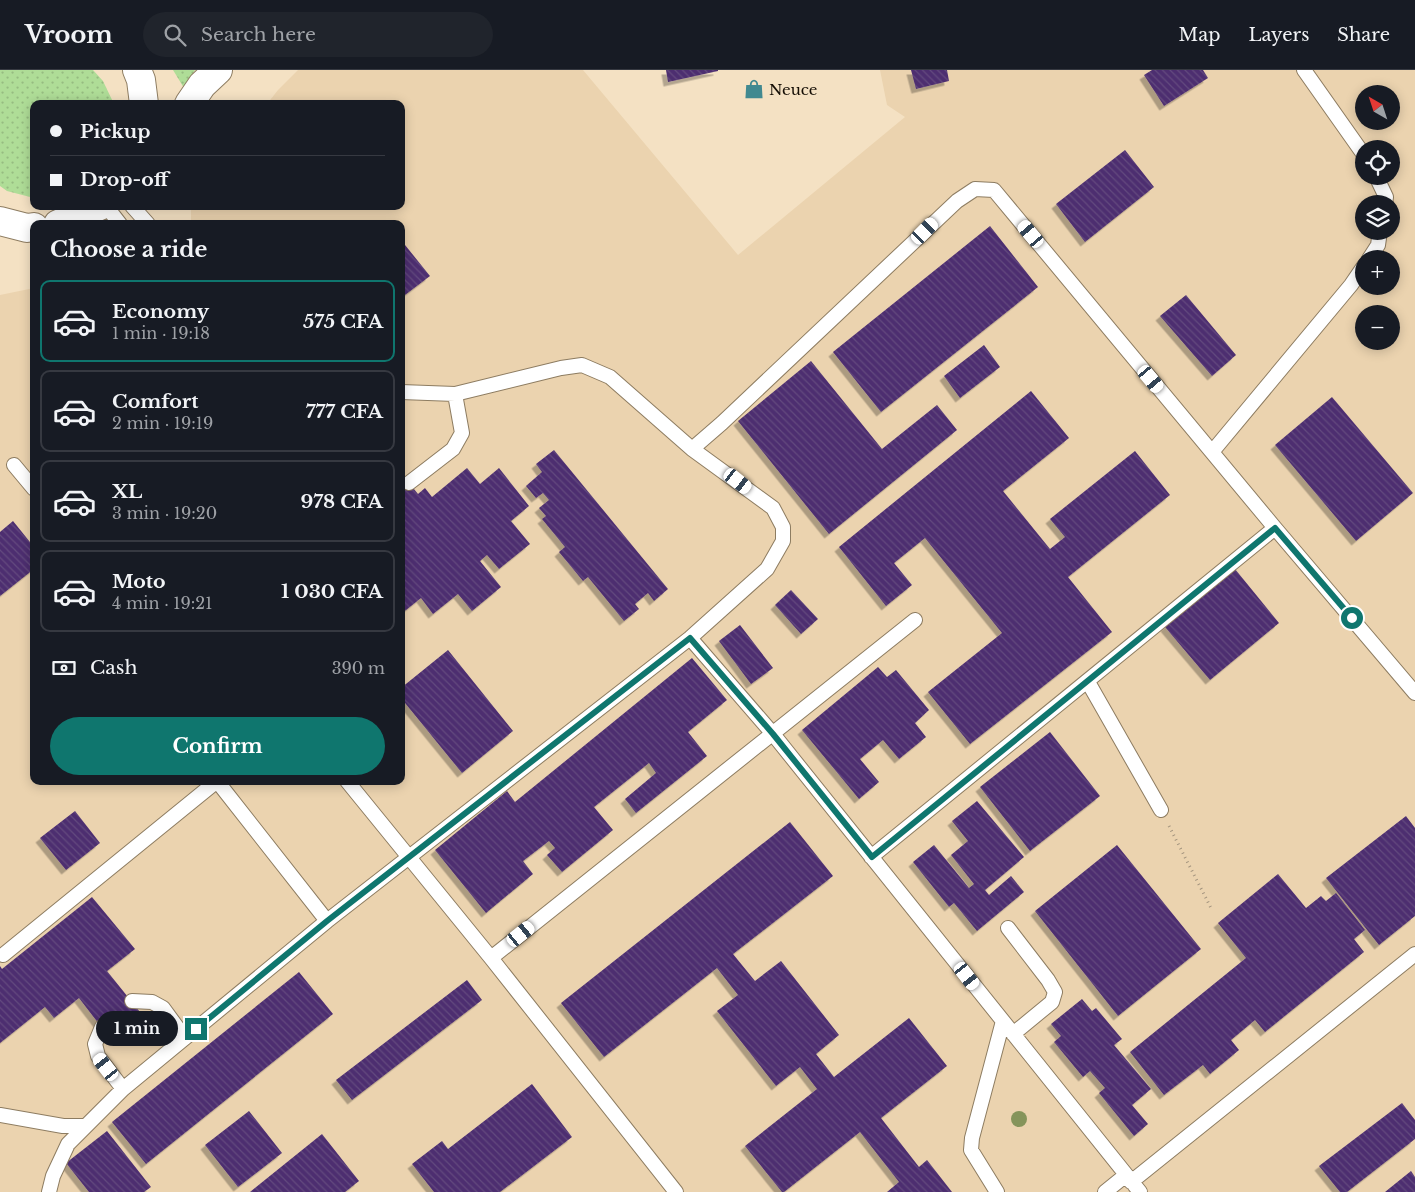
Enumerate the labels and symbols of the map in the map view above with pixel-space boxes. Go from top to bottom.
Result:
shop icon: Neuce [743,78,765,100]
place label: Neuce [769,80,817,99]
north arrow [1355,85,1400,130]
car [909,215,940,247]
car [1015,218,1046,250]
car [1135,363,1166,395]
car [721,466,754,496]
route start [1341,607,1363,629]
car [504,919,537,949]
car [951,960,982,992]
callout: 1 min [96,1012,178,1046]
route end [185,1018,207,1040]
car [90,1051,121,1083]

